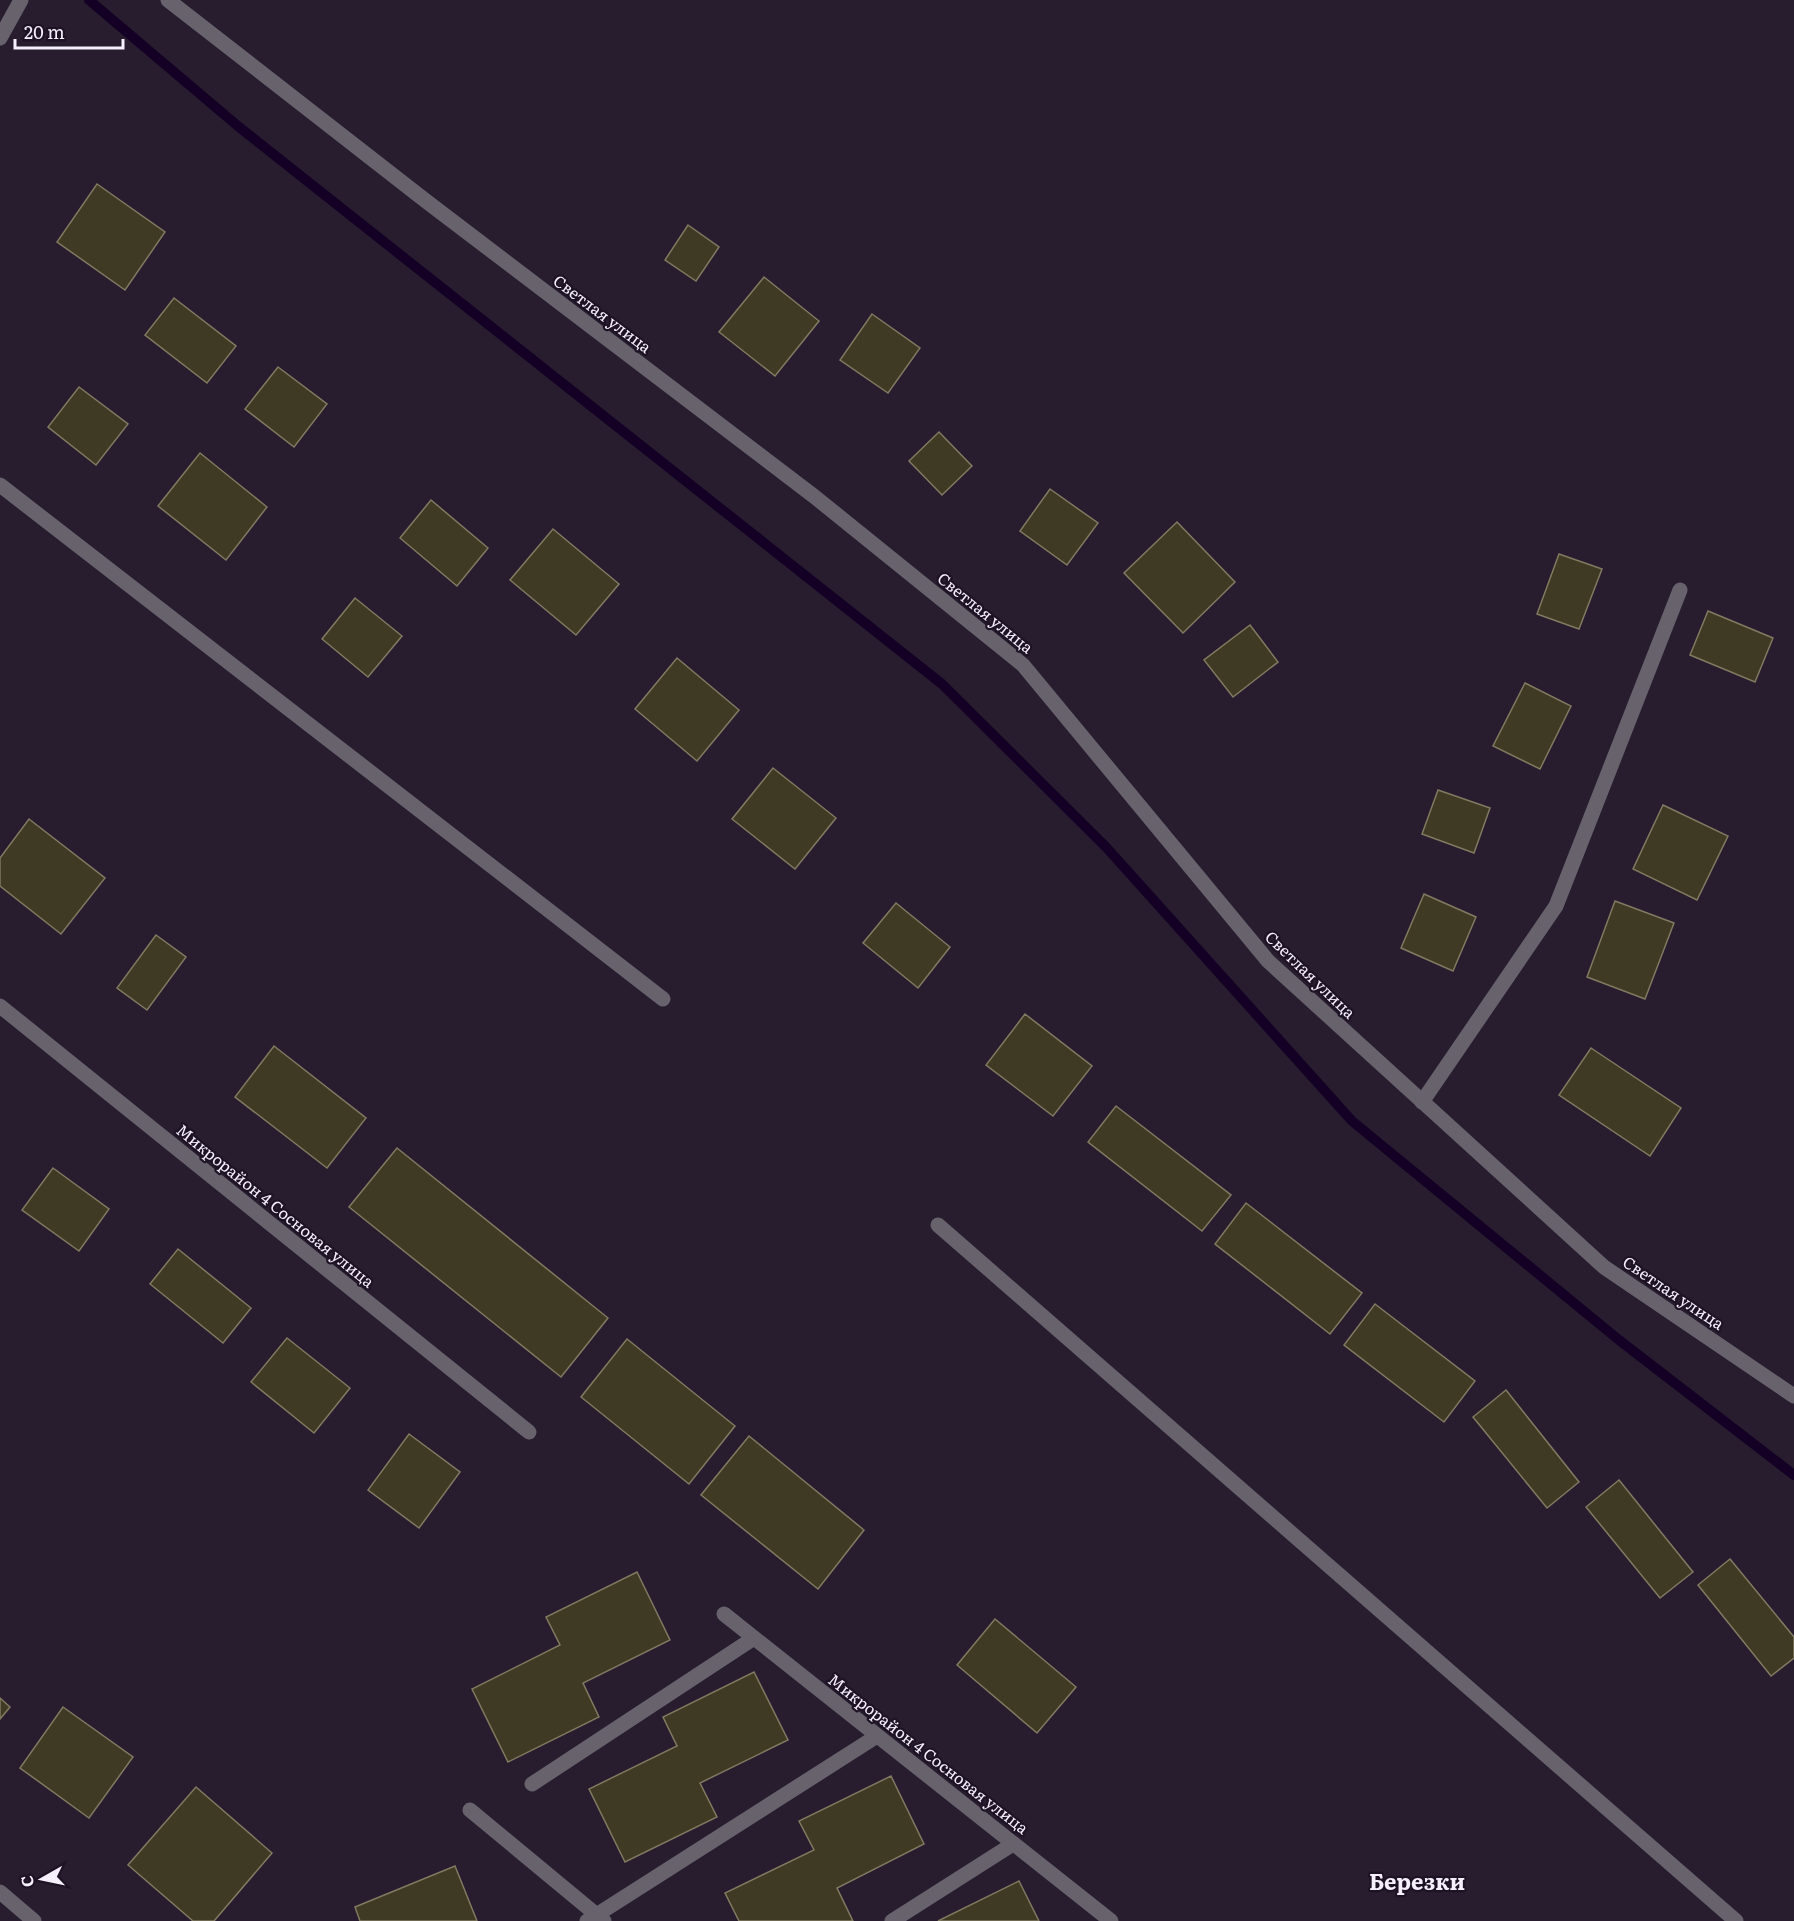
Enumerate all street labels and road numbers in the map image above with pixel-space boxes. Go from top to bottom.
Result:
street label: Светлая улица [549,268,657,358]
street label: Светлая улица [933,566,1040,659]
street label: Светлая улица [1260,925,1362,1024]
street label: Микрорайон 4 Сосновая улица [172,1117,380,1293]
street label: Светлая улица [1619,1249,1730,1335]
street label: Микрорайон 4 Сосновая улица [824,1667,1035,1839]

